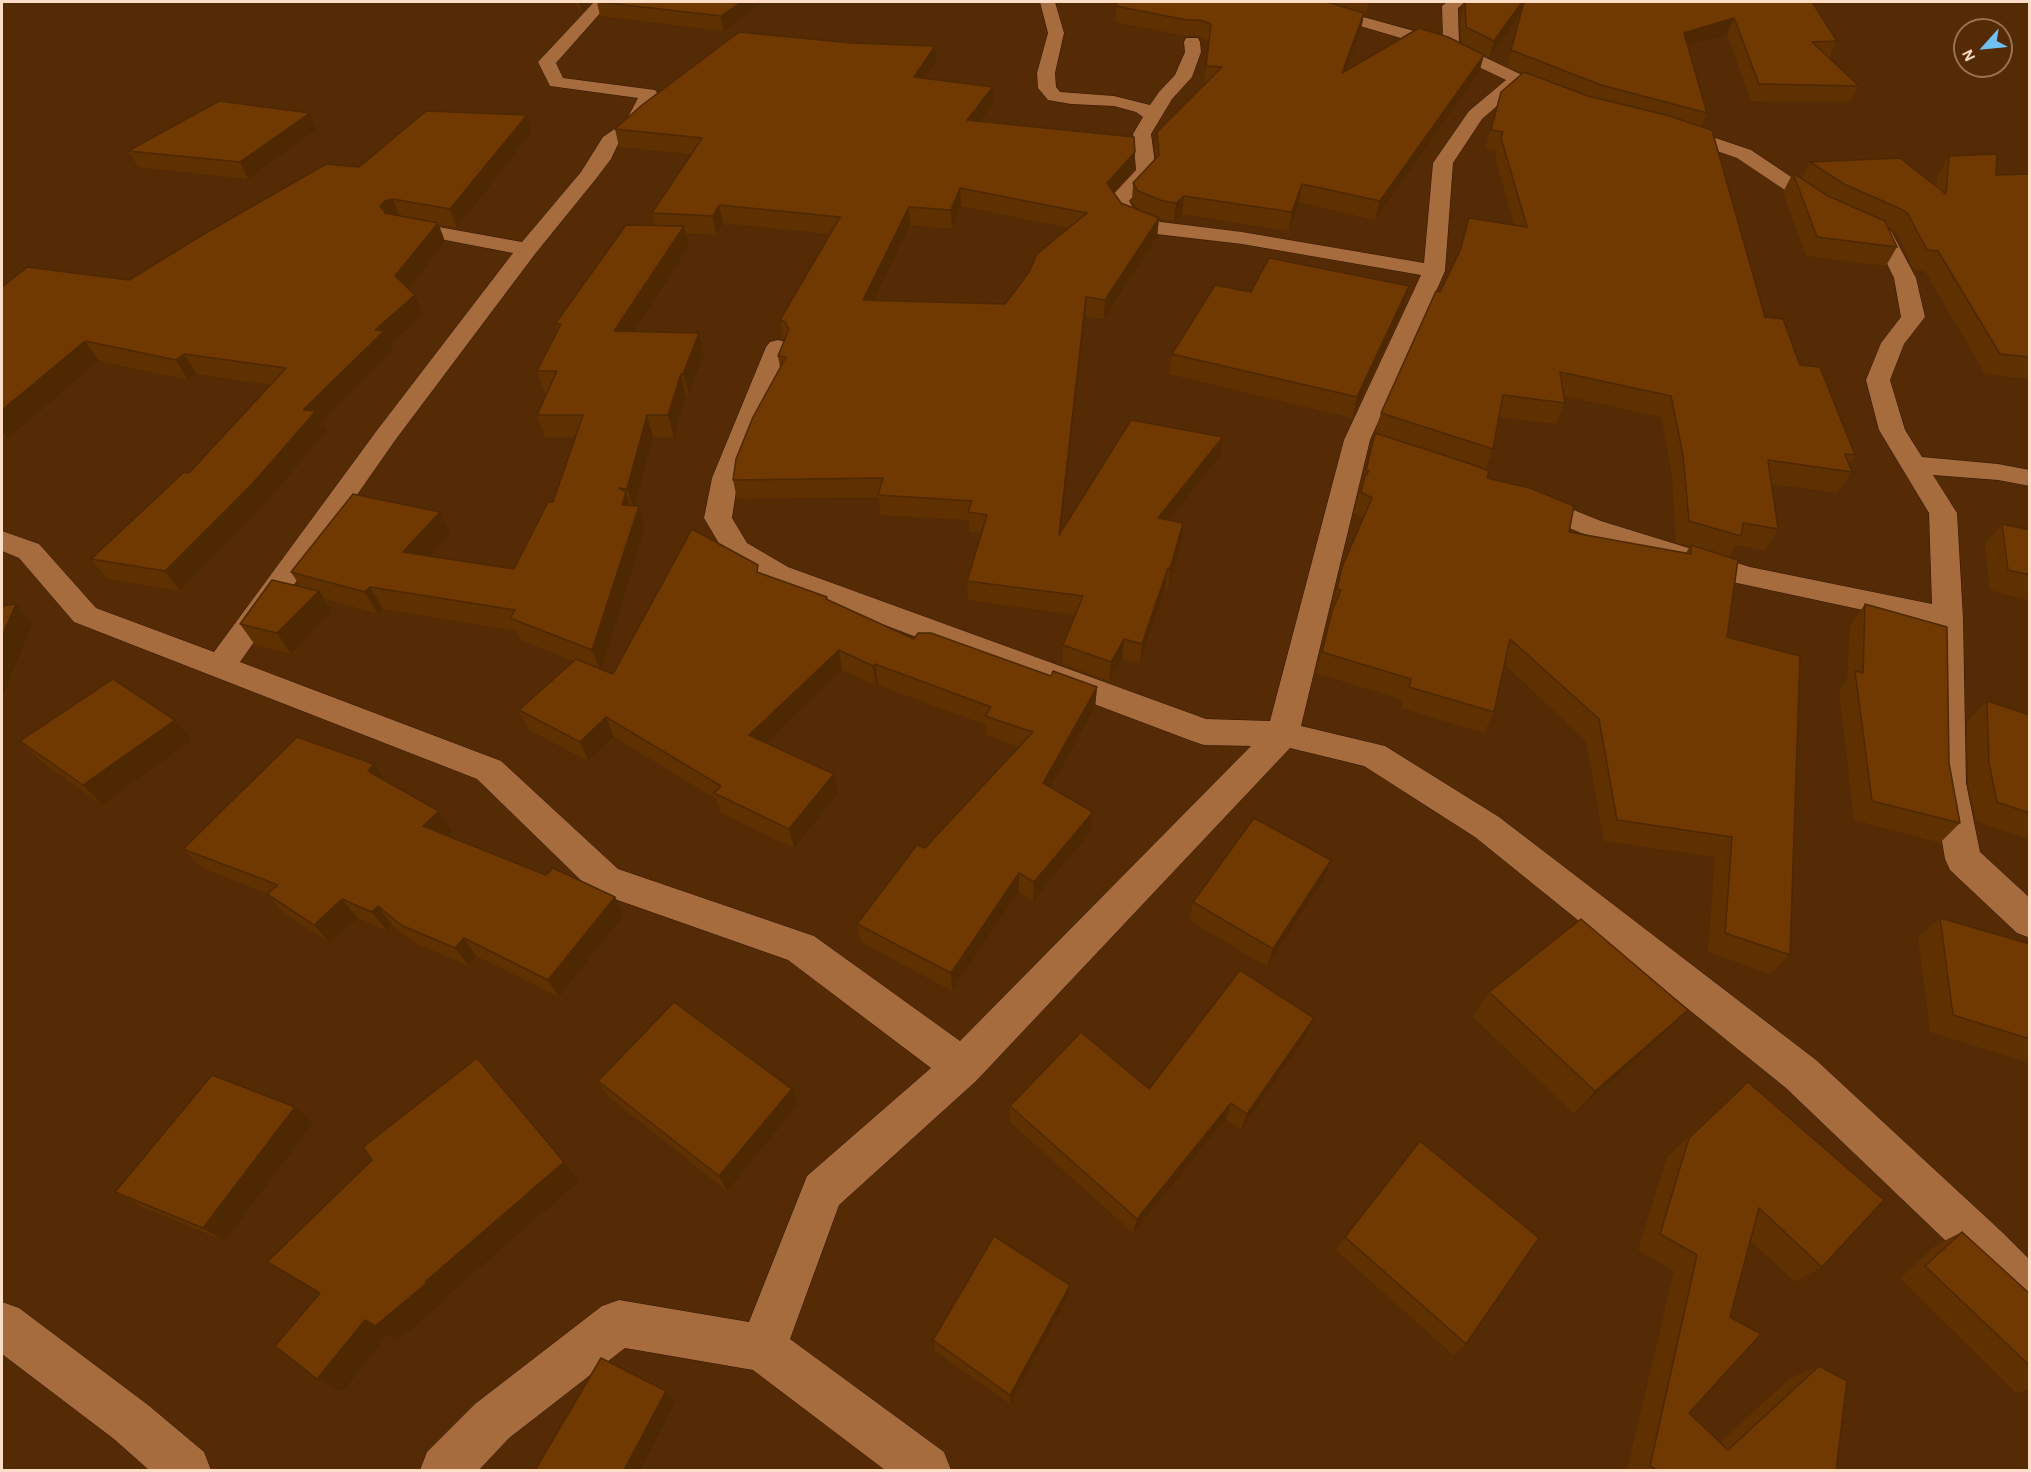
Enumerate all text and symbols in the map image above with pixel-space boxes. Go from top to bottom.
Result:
north arrow [1953,18,2013,78]
text: N [1959,47,1978,64]

